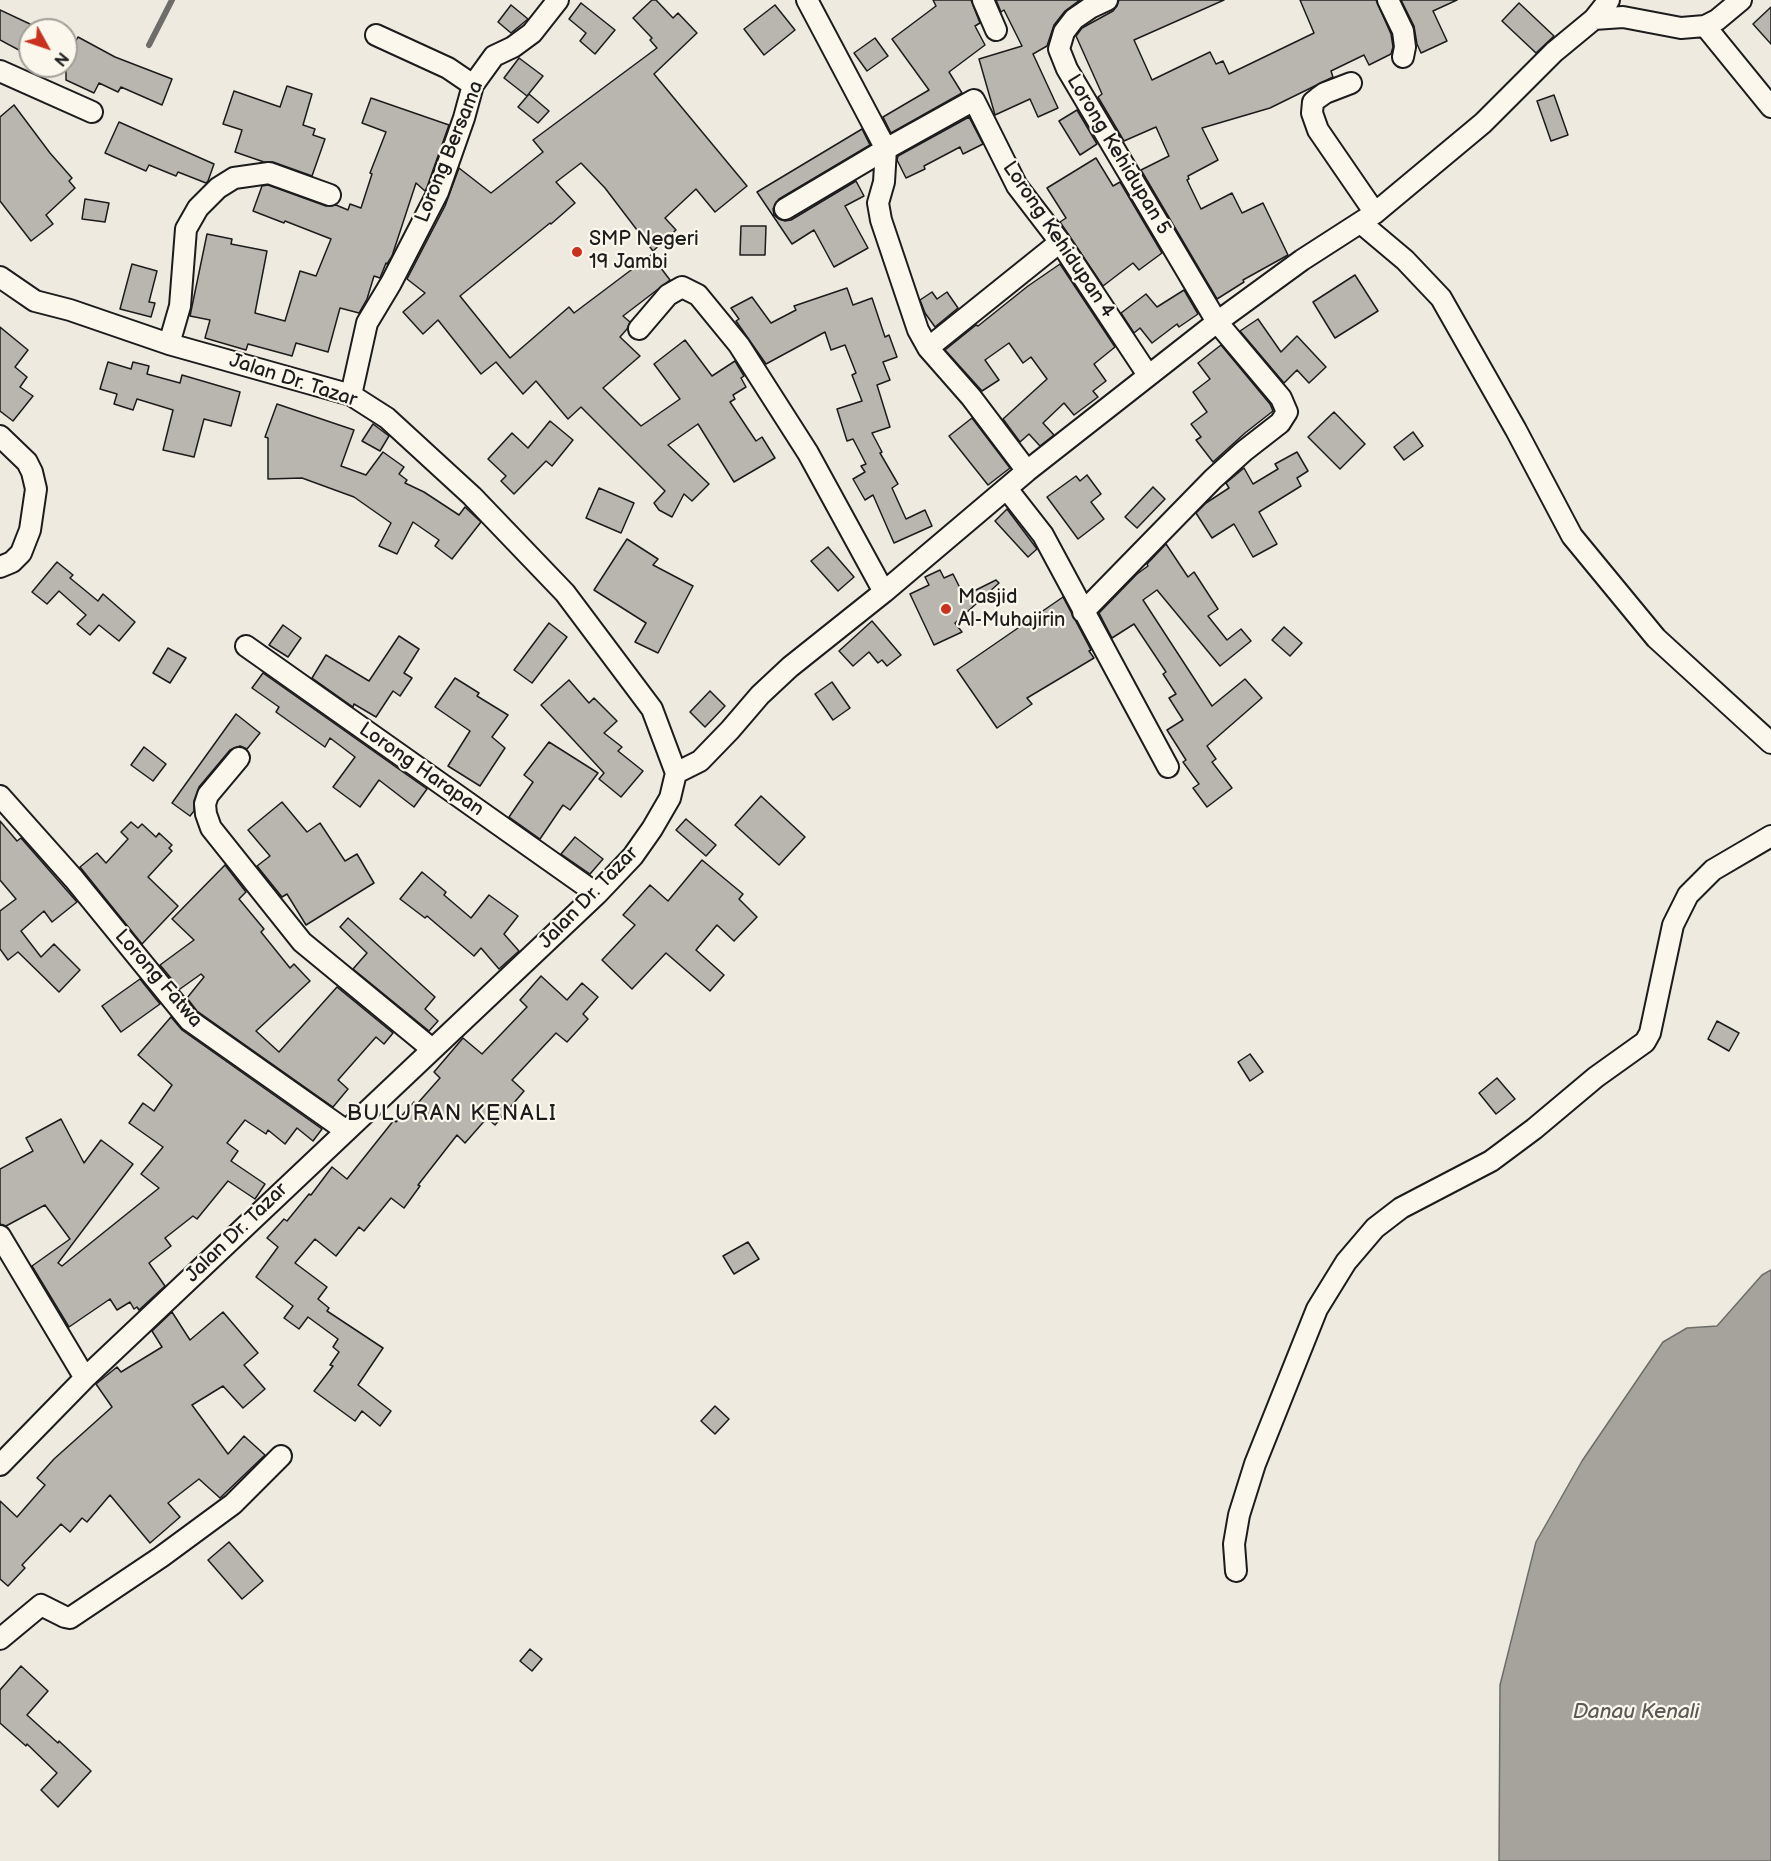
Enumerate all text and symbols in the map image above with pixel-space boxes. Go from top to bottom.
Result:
north arrow [18,18,78,78]
text: N [49,48,72,69]
street label: Lorong Kehidupan 5 [1061,71,1175,239]
street label: Lorong Bersama [411,78,489,226]
street label: Lorong Kehidupan 4 [997,157,1119,323]
place label: SMP Negeri 19 Jambi [589,228,699,275]
marker: SMP Negeri 19 Jambi [570,245,584,259]
street label: Jalan Dr. Tazar [226,349,360,413]
place label: Masjid Al-Muhajirin [958,586,1065,633]
marker: Masjid Al-Muhajirin [939,602,953,616]
street label: Lorong Harapan [354,718,488,822]
street label: Jalan Dr. Tazar [534,842,644,954]
street label: Lorong Fatwa [109,925,207,1033]
district label: BULURAN KENALI [347,1101,557,1127]
street label: Jalan Dr. Tazar [181,1178,293,1288]
water label: Danau Kenali [1573,1700,1699,1726]

